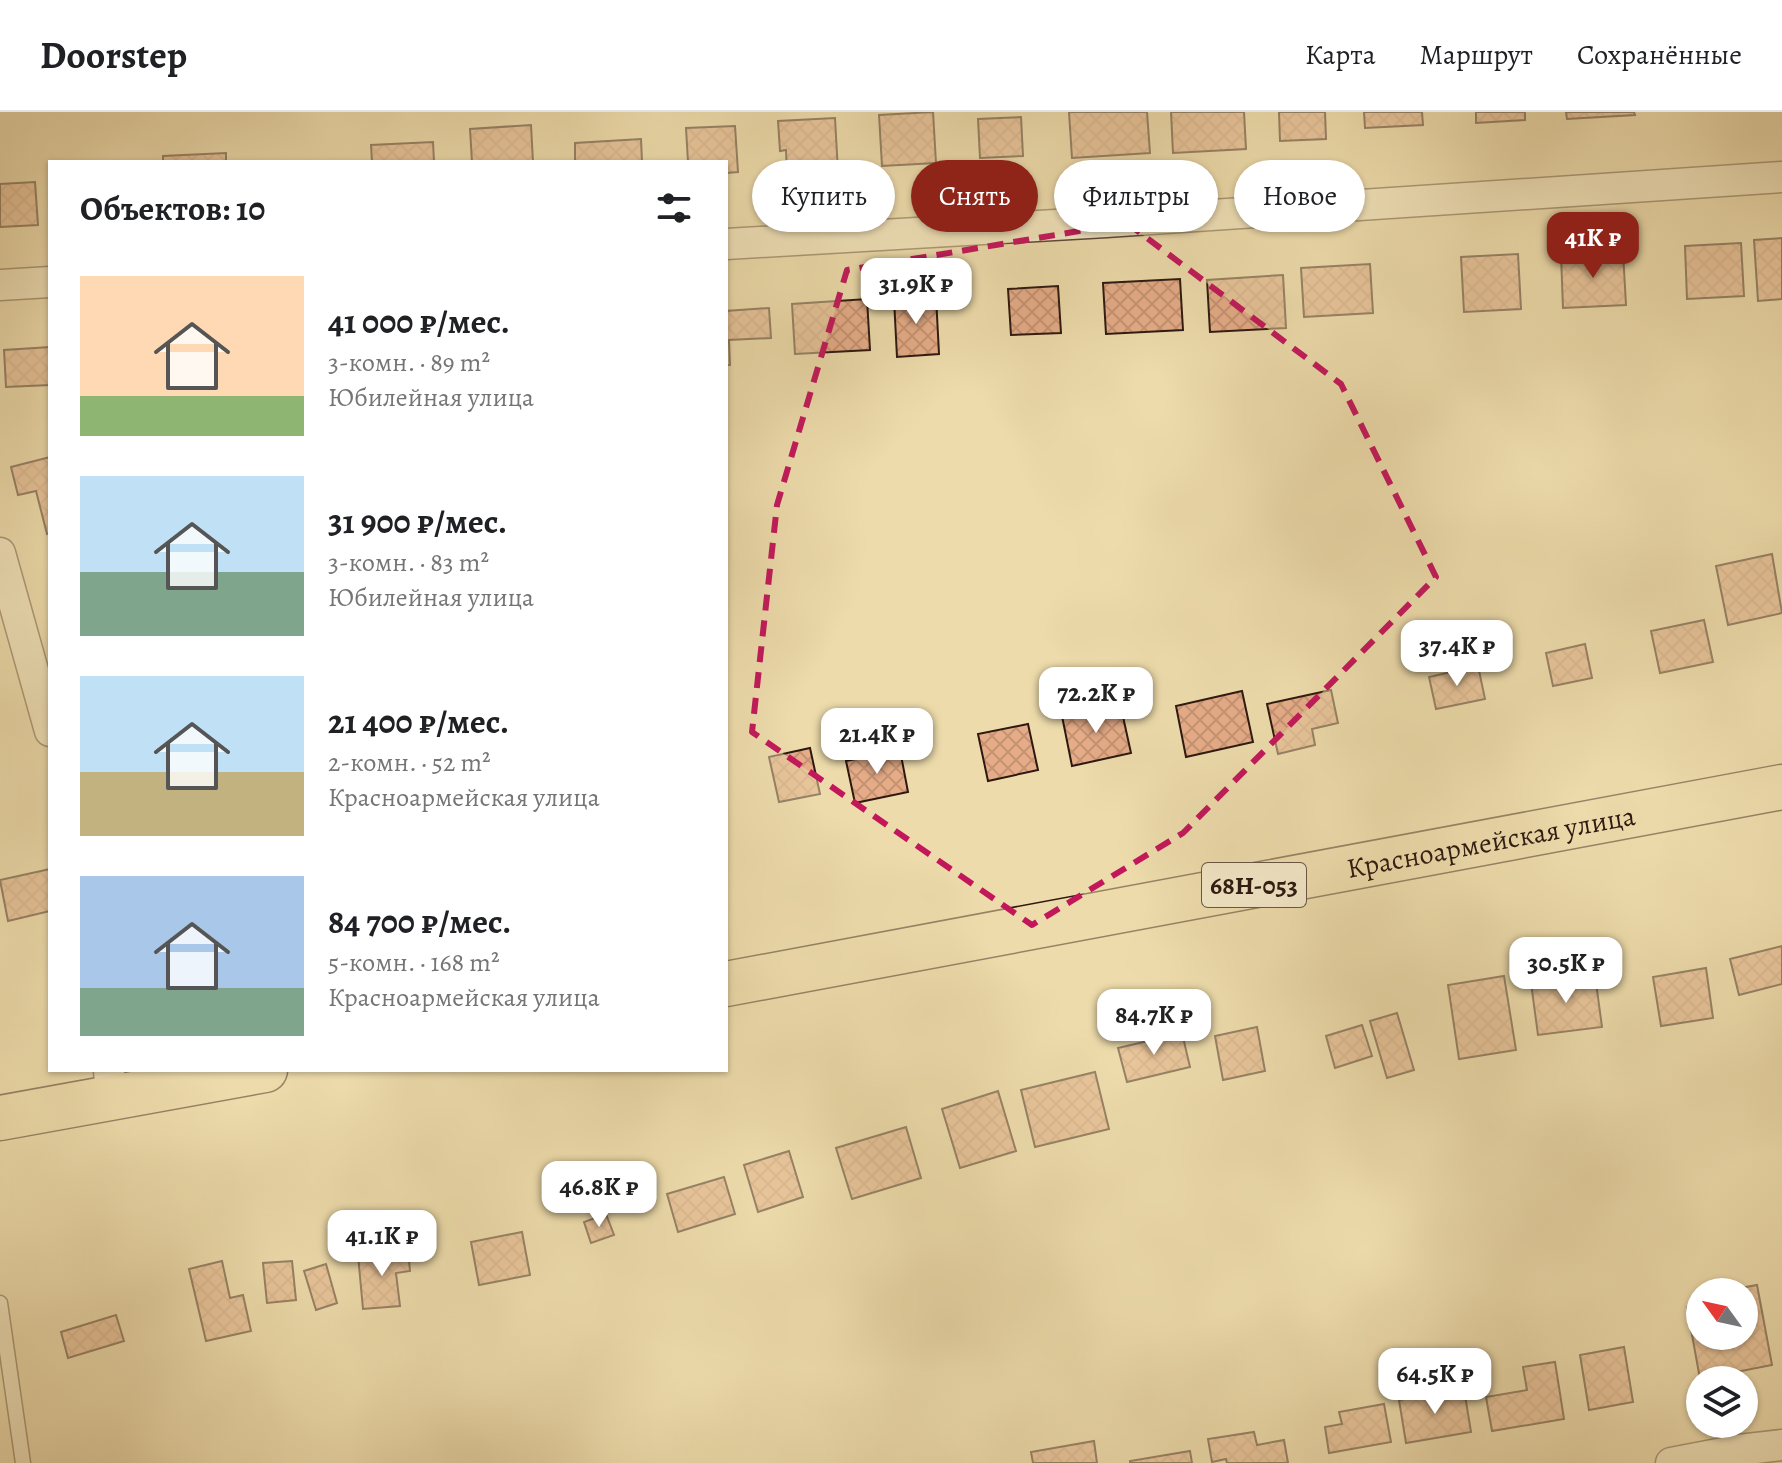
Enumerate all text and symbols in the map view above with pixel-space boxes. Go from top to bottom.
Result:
text: Doorstep [40,29,187,81]
text: Карта [1305,36,1376,74]
text: Маршрут [1420,36,1533,74]
text: Сохранённые [1577,36,1742,74]
chip: Купить [752,160,895,232]
chip: Снять [911,160,1038,232]
chip: Фильтры [1054,160,1218,232]
chip: Новое [1234,160,1365,232]
text: Объектов: 10 [80,185,265,232]
icon: filters [652,186,696,230]
pin: 41K ₽ [1537,212,1649,280]
text: 41K ₽ [1565,220,1621,255]
pin: 31.9K ₽ [842,258,990,326]
text: 31.9K ₽ [879,266,953,301]
text: 41 000 ₽/мес. [328,298,510,345]
icon: home [144,308,240,404]
text: 3-комн. · 89 m² [328,345,490,380]
text: Юбилейная улица [328,380,534,415]
text: 31 900 ₽/мес. [328,498,507,545]
icon: home [144,508,240,604]
text: 3-комн. · 83 m² [328,545,489,580]
text: Юбилейная улица [328,580,534,615]
pin: 37.4K ₽ [1383,620,1531,688]
text: 37.4K ₽ [1419,628,1495,663]
pin: 72.2K ₽ [1022,667,1170,735]
text: 72.2K ₽ [1057,675,1135,710]
text: 21 400 ₽/мес. [328,698,509,745]
icon: home [144,708,240,804]
pin: 21.4K ₽ [803,708,951,776]
text: 21.4K ₽ [839,716,915,751]
text: 2-комн. · 52 m² [328,745,491,780]
text: Красноармейская улица [328,780,600,815]
street label: Красноармейская улица [1344,797,1638,888]
road number: 68Н-053 [1202,863,1306,907]
text: 84 700 ₽/мес. [328,898,511,945]
icon: home [144,908,240,1004]
pin: 30.5K ₽ [1492,937,1640,1005]
text: 5-комн. · 168 m² [328,945,499,980]
text: 30.5K ₽ [1527,945,1605,980]
text: Красноармейская улица [328,980,600,1015]
pin: 84.7K ₽ [1080,989,1228,1057]
text: 84.7K ₽ [1115,997,1193,1032]
pin: 46.8K ₽ [525,1161,673,1229]
text: 46.8K ₽ [560,1169,638,1204]
pin: 41.1K ₽ [308,1210,456,1278]
text: 41.1K ₽ [346,1218,418,1253]
north arrow [1686,1278,1758,1350]
map controls [1686,1278,1758,1438]
pin: 64.5K ₽ [1361,1348,1509,1416]
text: 64.5K ₽ [1396,1356,1474,1391]
button: layers [1686,1366,1758,1438]

